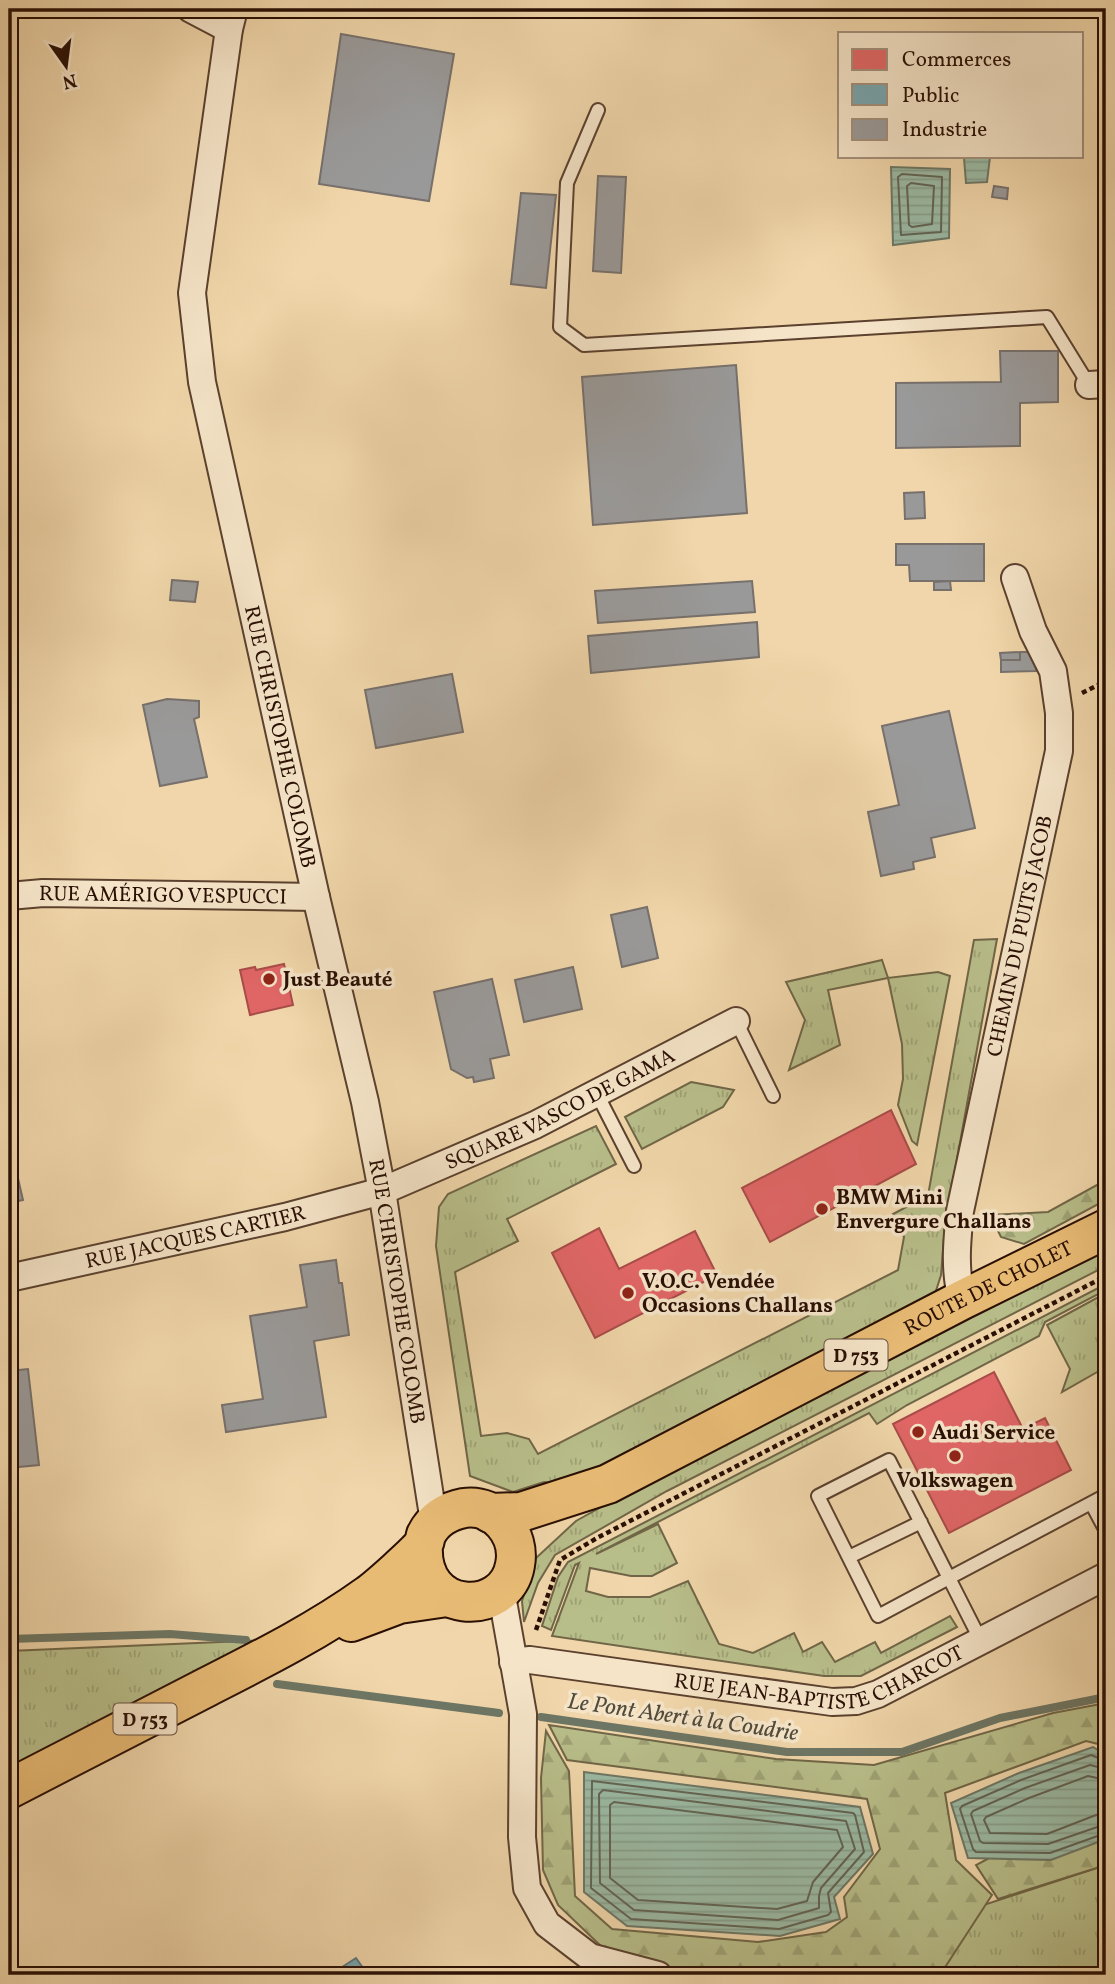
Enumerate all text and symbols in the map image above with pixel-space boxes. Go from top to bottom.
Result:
north arrow [32,32,102,102]
legend [838,32,1084,158]
text: Commerces [902,46,1011,75]
text: N [60,66,79,95]
text: Public [902,82,959,111]
text: Industrie [902,116,987,145]
street label: RUE CHRISTOPHE COLOMB [236,603,322,871]
street label: CHEMIN DU PUITS JACOB [981,813,1061,1060]
street label: RUE AMÉRIGO VESPUCCI [39,880,287,913]
place label: Just Beauté [282,966,392,995]
marker: Just Beauté [261,971,277,987]
street label: SQUARE VASCO DE GAMA [441,1042,681,1178]
street label: RUE CHRISTOPHE COLOMB [360,1156,431,1426]
place label: BMW Mini Envergure Challans [836,1184,1031,1237]
street label: RUE JACQUES CARTIER [83,1199,309,1277]
marker: BMW Mini Envergure Challans [814,1201,830,1217]
street label: ROUTE DE CHOLET [899,1235,1078,1344]
place label: V.O.C. Vendée Occasions Challans [642,1268,833,1321]
marker: V.O.C. Vendée Occasions Challans [620,1285,636,1301]
road number: D 753 [824,1340,888,1371]
place label: Audi Service [932,1419,1055,1448]
marker: Audi Service [910,1424,926,1440]
marker: Volkswagen [947,1448,963,1464]
place label: Volkswagen [896,1467,1014,1496]
street label: RUE JEAN-BAPTISTE CHARCOT [672,1639,969,1718]
water label: Le Pont Abert à la Coudrie [565,1686,801,1750]
road number: D 753 [114,1704,176,1735]

